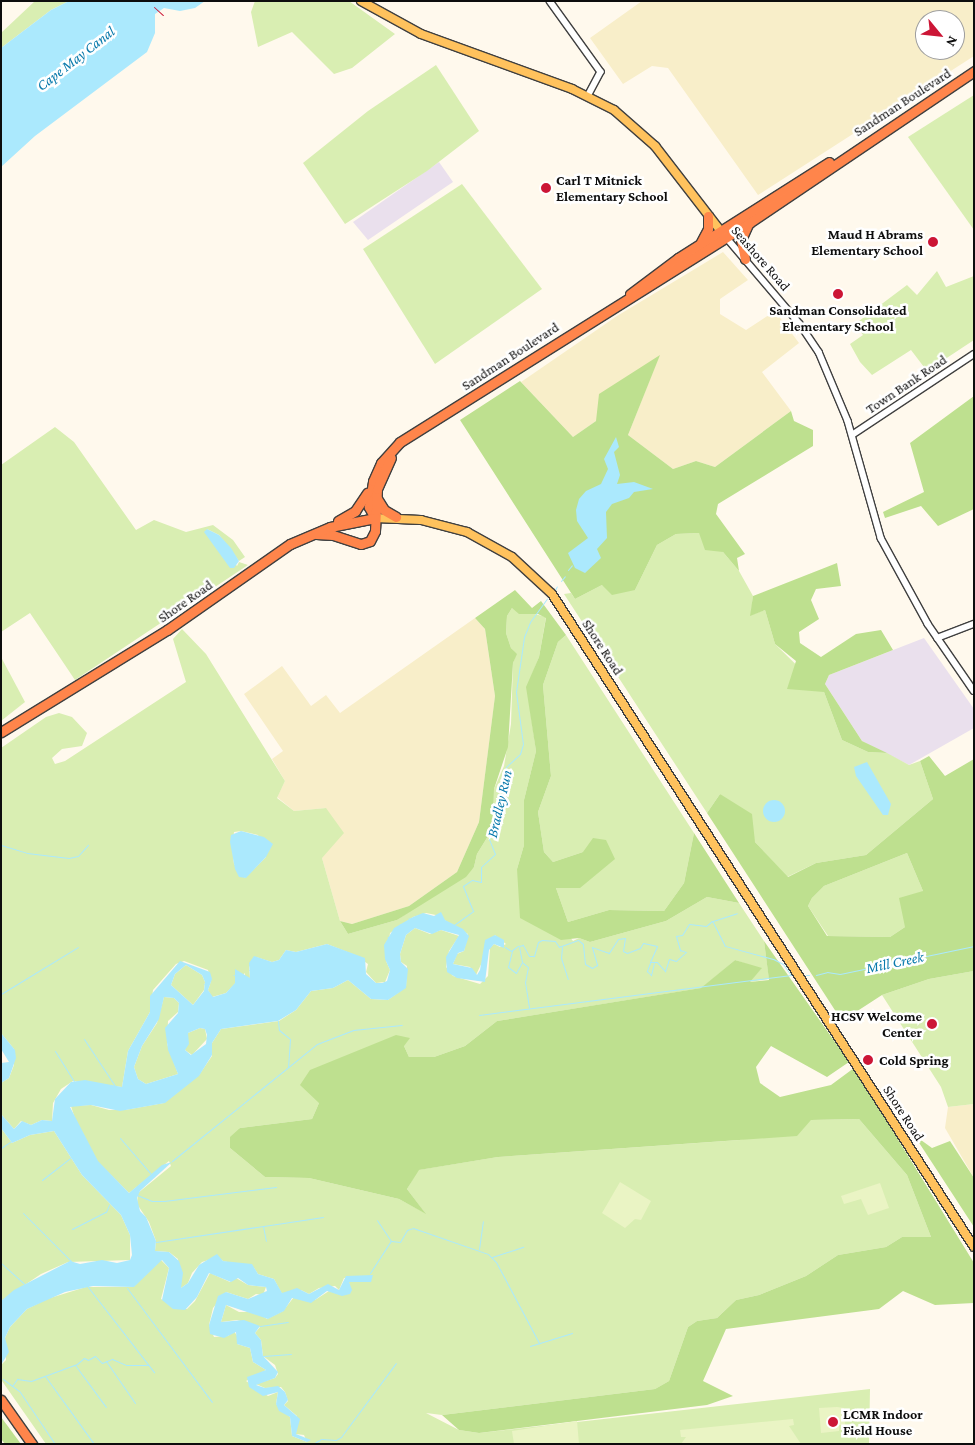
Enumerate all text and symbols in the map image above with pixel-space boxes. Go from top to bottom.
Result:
north arrow [915,10,965,60]
water label: Cape May Canal [33,23,119,95]
text: N [943,34,962,50]
street label: Sandman Boulevard [850,64,954,140]
place label: Carl T Mitnick Elementary School [556,172,668,204]
marker: Carl T Mitnick Elementary School [540,182,552,194]
street label: Seashore Road [728,222,794,294]
place label: Maud H Abrams Elementary School [811,226,923,258]
marker: Maud H Abrams Elementary School [927,236,939,248]
marker: Sandman Consolidated Elementary School [832,288,844,300]
place label: Sandman Consolidated Elementary School [769,302,907,334]
street label: Sandman Boulevard [458,318,562,394]
street label: Town Bank Road [862,351,950,417]
street label: Shore Road [154,576,216,626]
street label: Shore Road [579,616,627,678]
water label: Bradley Run [483,768,517,840]
water label: Mill Creek [865,948,925,978]
place label: HCSV Welcome Center [831,1008,922,1040]
marker: HCSV Welcome Center [926,1018,938,1030]
place label: Cold Spring [879,1052,949,1068]
marker: Cold Spring [861,1053,875,1067]
street label: Shore Road [880,1082,928,1144]
place label: LCMR Indoor Field House [843,1406,923,1438]
marker: LCMR Indoor Field House [827,1416,839,1428]

